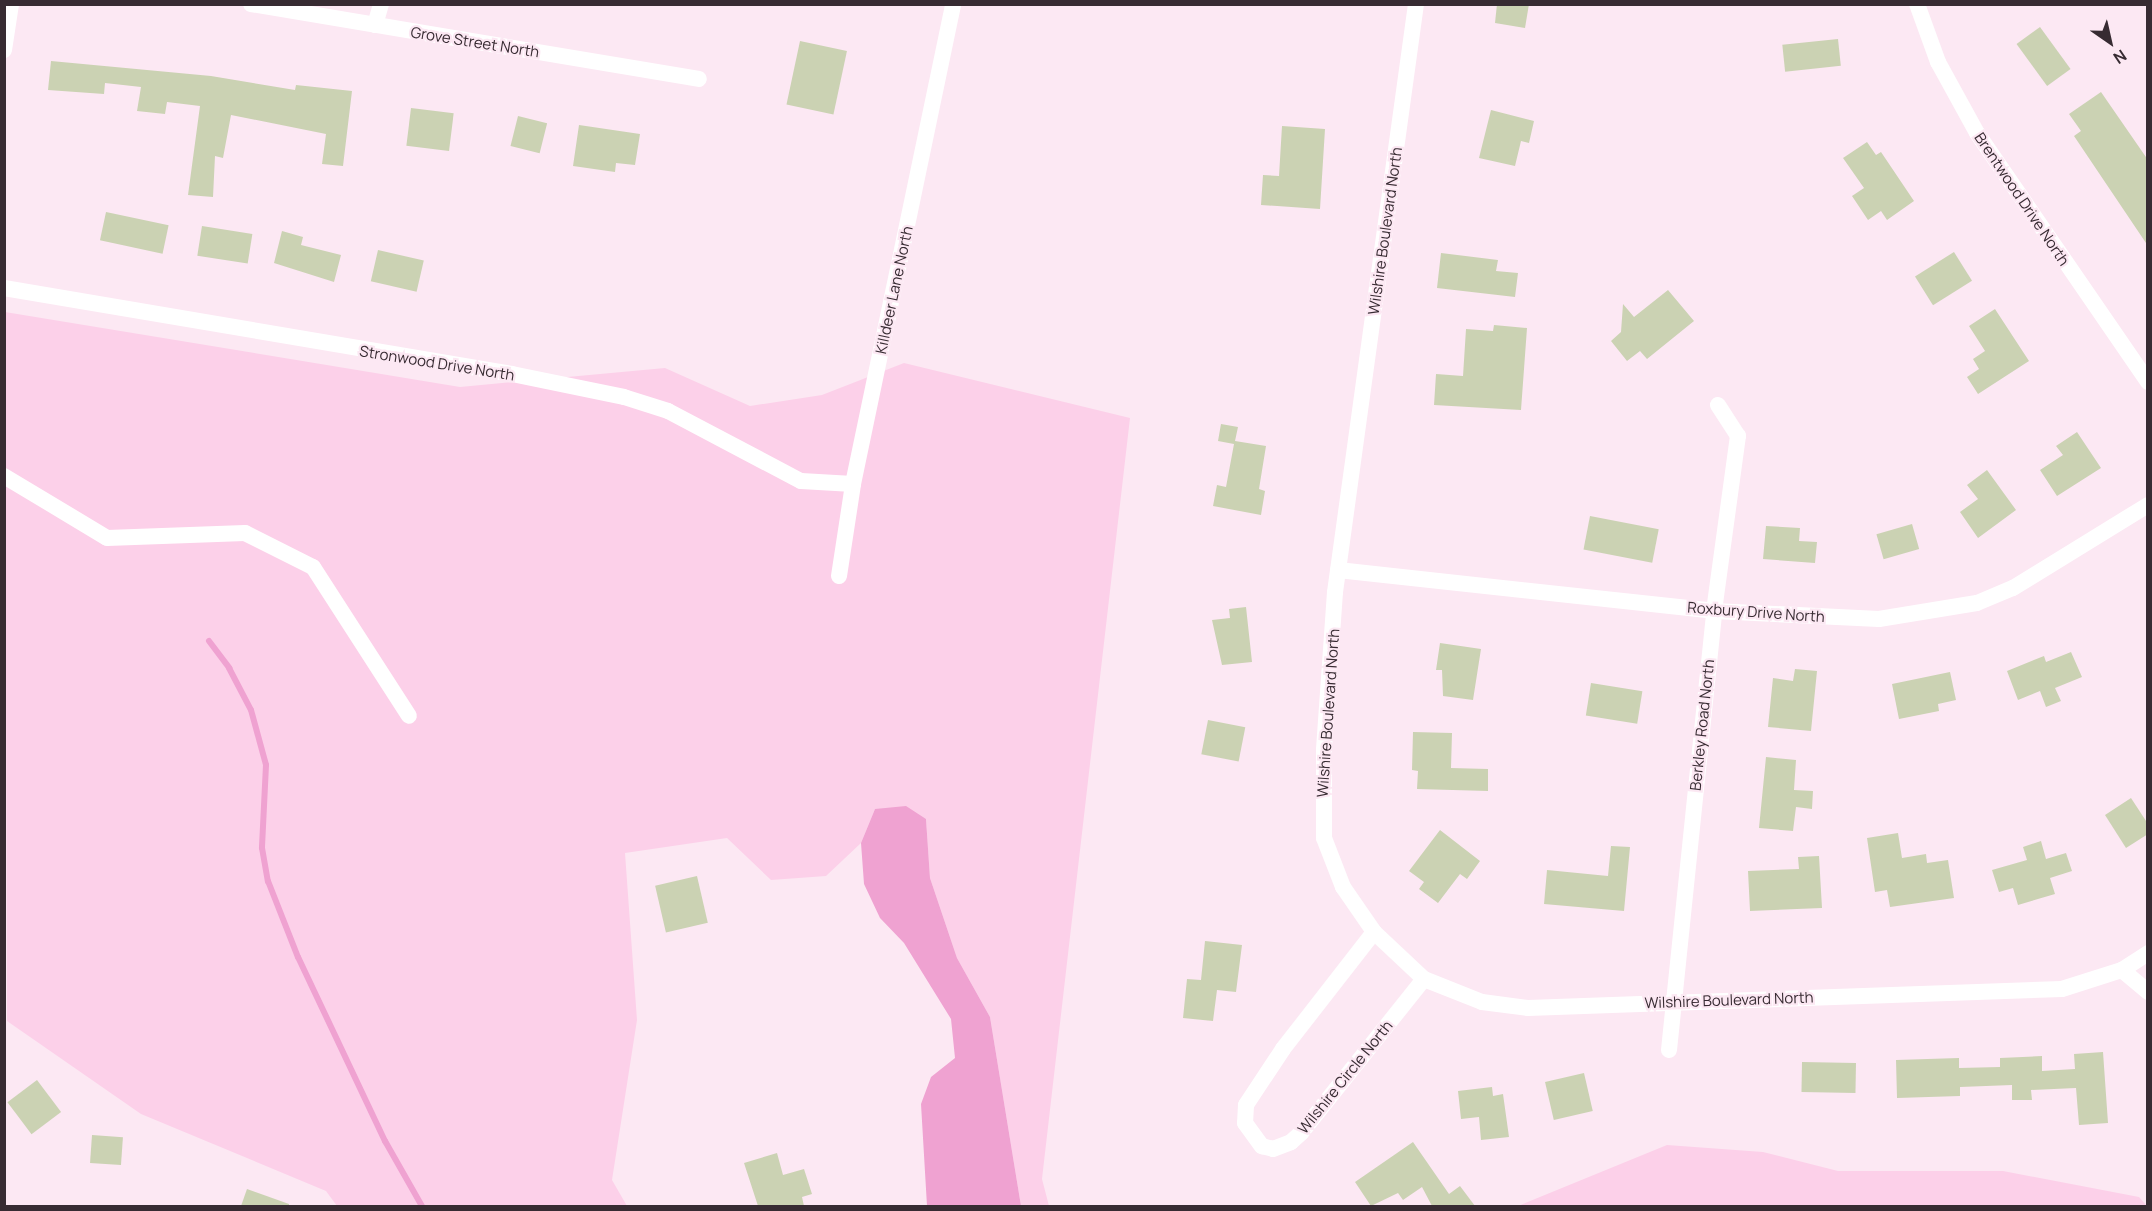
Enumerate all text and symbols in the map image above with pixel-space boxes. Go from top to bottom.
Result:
north arrow [2080,12,2140,72]
street label: Grove Street North [409,23,541,61]
text: N [2109,45,2131,69]
street label: Brentwood Drive North [1971,129,2073,269]
street label: Wilshire Boulevard North [1364,146,1406,316]
street label: Killdeer Lane North [872,224,916,356]
street label: Stronwood Drive North [358,342,516,384]
street label: Roxbury Drive North [1687,598,1825,626]
street label: Wilshire Boulevard North [1313,628,1343,798]
street label: Berkley Road North [1686,658,1718,792]
street label: Wilshire Boulevard North [1644,988,1814,1012]
street label: Wilshire Circle North [1294,1017,1396,1137]

